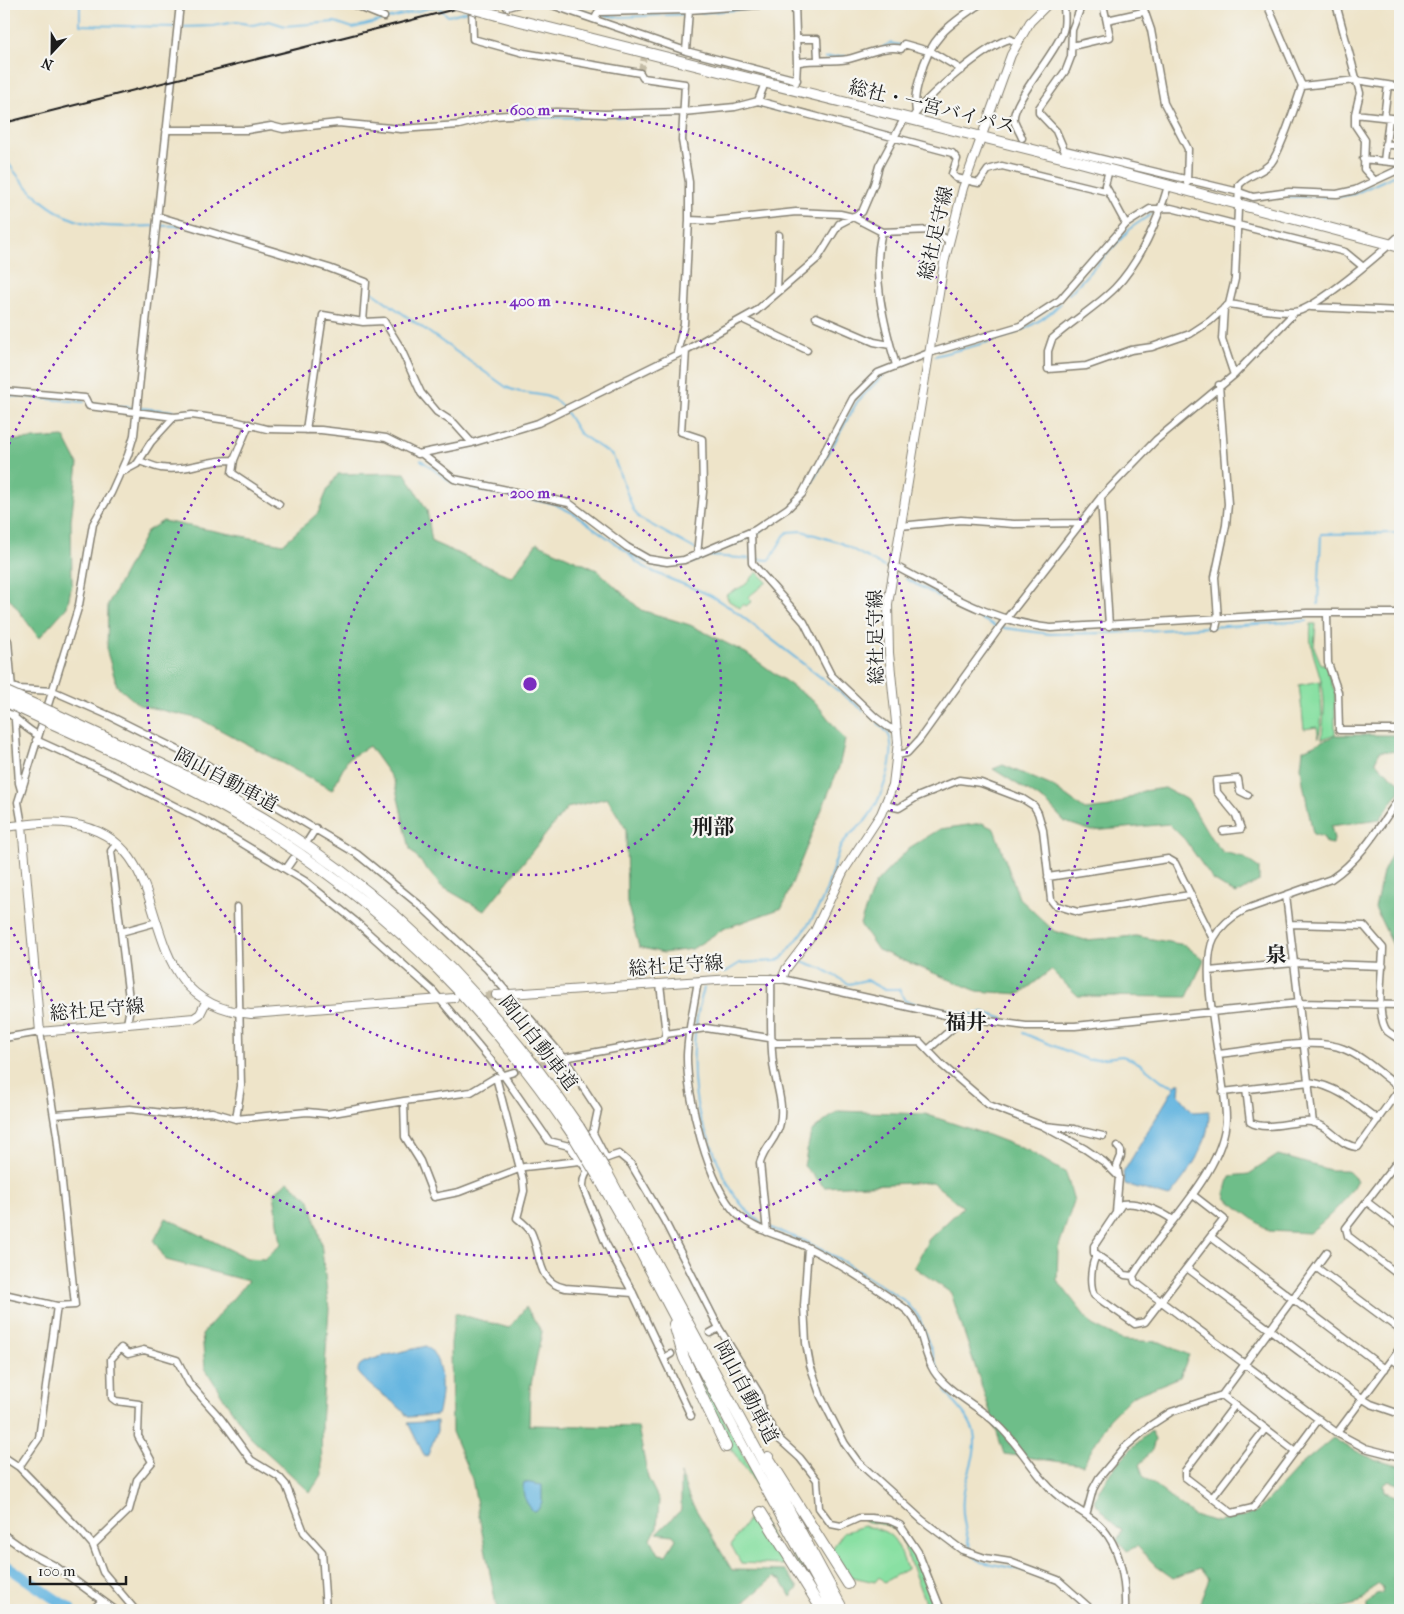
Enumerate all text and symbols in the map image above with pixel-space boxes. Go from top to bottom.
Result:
north arrow [28,28,78,78]
text: N [39,54,55,73]
street label: 総社・一宮バイパス [847,76,1017,138]
text: 600 m [510,101,551,119]
street label: 総社足守線 [915,184,957,282]
text: 400 m [508,292,551,310]
text: 200 m [510,484,550,502]
street label: 総社足守線 [864,589,888,685]
centre of rings [521,675,539,693]
street label: 岡山自動車道 [171,744,281,816]
district label: 刑部 [692,815,734,839]
district label: 泉 [1266,943,1287,967]
street label: 総社足守線 [628,952,724,980]
street label: 岡山自動車道 [494,991,582,1095]
street label: 総社足守線 [49,995,145,1025]
district label: 福井 [945,1010,987,1034]
street label: 岡山自動車道 [710,1337,782,1447]
scale bar [30,1554,126,1586]
text: 100 m [38,1562,76,1580]

